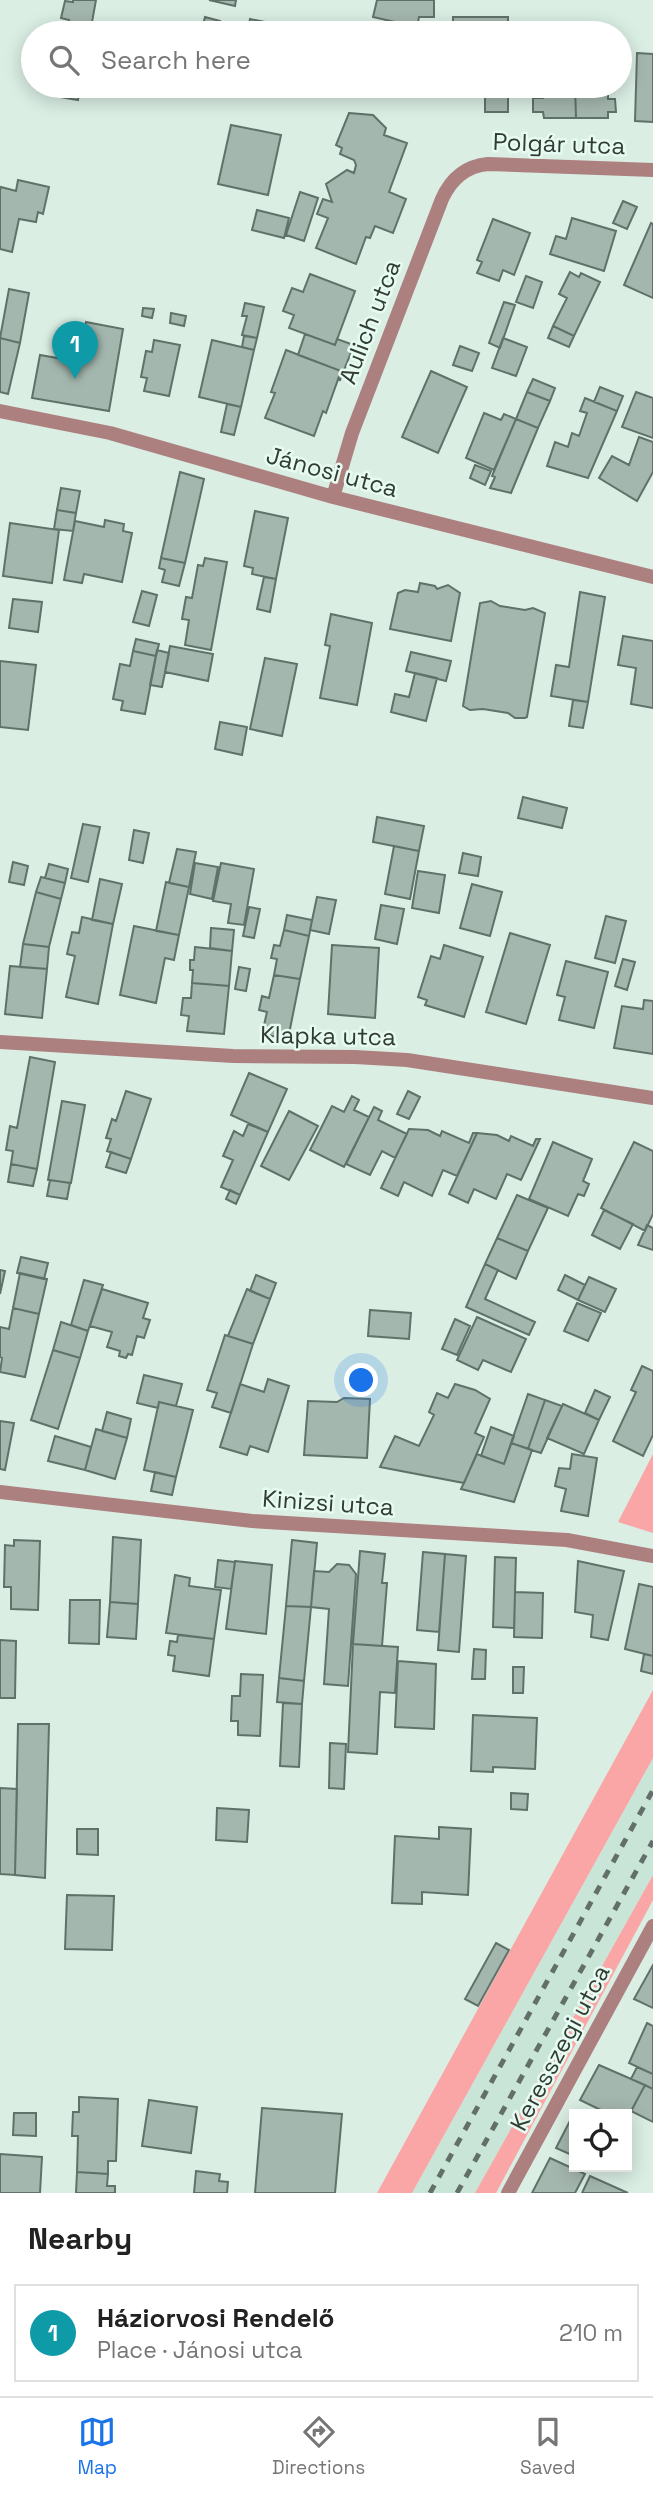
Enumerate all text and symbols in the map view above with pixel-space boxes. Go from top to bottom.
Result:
search box [21,21,632,98]
icon: search [45,41,83,79]
text: Search here [101,43,251,77]
street label: Polgár utca [492,126,626,161]
street label: Aulich utca [332,255,407,388]
pin: 1 [52,321,98,379]
street label: Jánosi utca [263,439,402,504]
street label: Klapka utca [260,1019,396,1052]
your location [344,1363,378,1397]
street label: Kinizsi utca [261,1482,395,1523]
street label: Keresszegi utca [503,1959,616,2136]
map controls [569,2109,632,2172]
button: locate [569,2109,632,2172]
text: Nearby [28,2219,132,2258]
text: Háziorvosi Rendelő [97,2301,334,2335]
text: 1 [48,2318,58,2348]
text: 210 m [559,2318,623,2348]
text: Place · Jánosi utca [97,2335,302,2365]
tab: Map [77,2413,117,2480]
tab: Directions [272,2413,365,2480]
tab: Saved [520,2413,576,2480]

